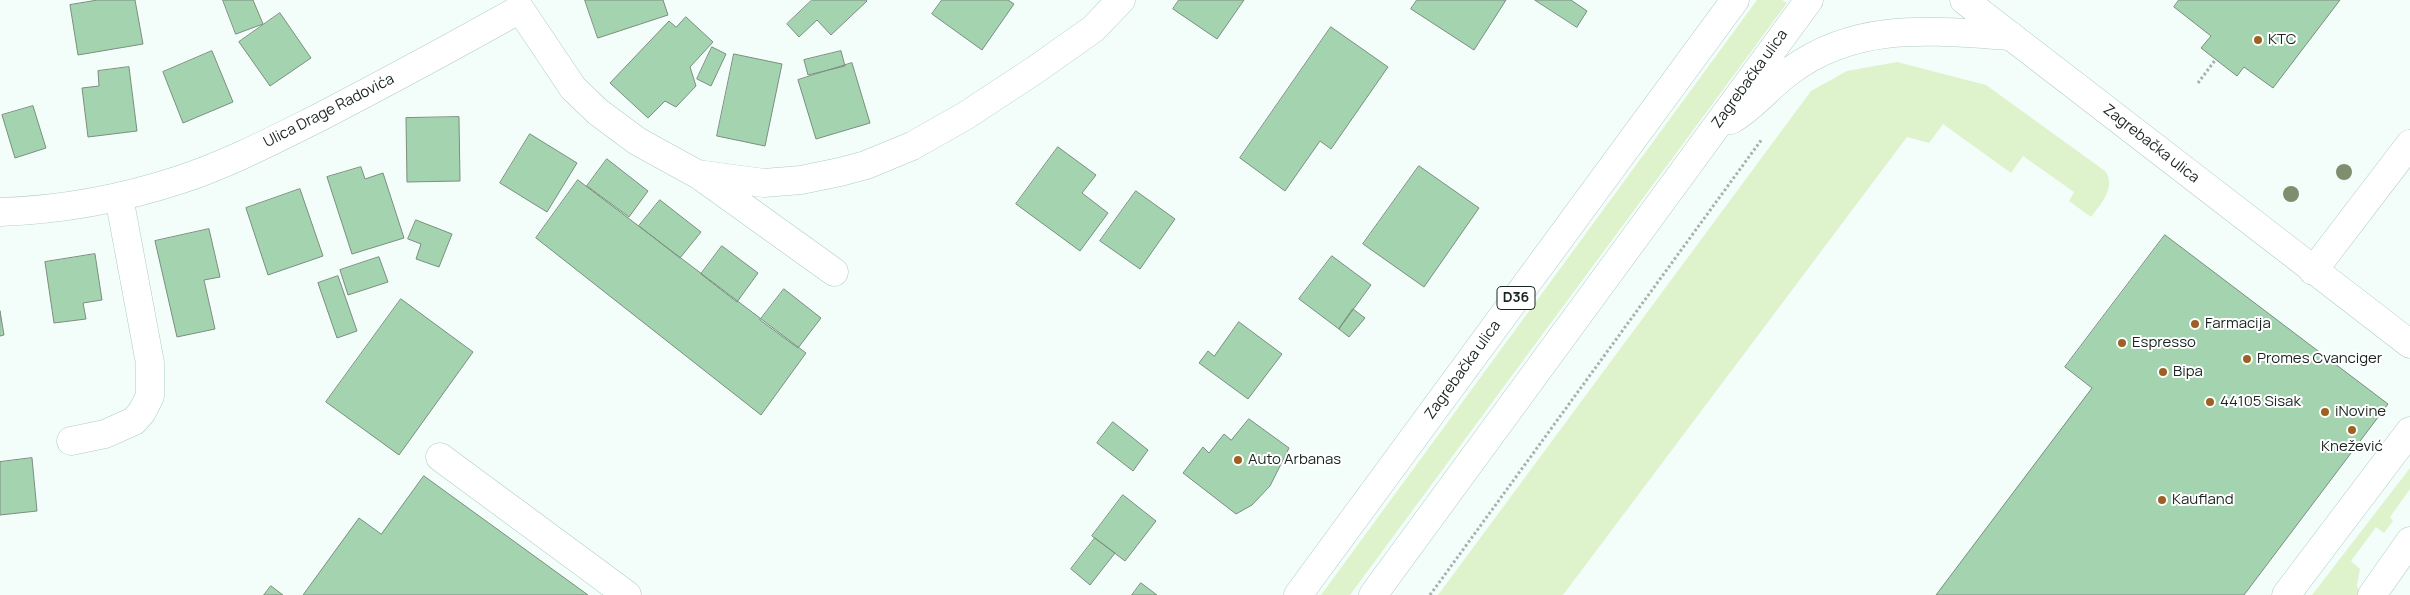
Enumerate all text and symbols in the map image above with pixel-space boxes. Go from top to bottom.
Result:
street label: Zagrebačka ulica [1708,26,1792,132]
place label: KTC [2268,31,2297,49]
marker: KTC [2252,34,2264,46]
street label: Ulica Drage Radovića [261,70,397,152]
street label: Zagrebačka ulica [2099,101,2203,187]
road number: D36 [1497,286,1535,310]
place label: Farmacija [2205,315,2271,333]
street label: Zagrebačka ulica [1421,317,1505,423]
marker: Farmacija [2189,318,2201,330]
place label: Espresso [2132,334,2196,352]
marker: Espresso [2116,337,2128,349]
place label: Promes Cvanciger [2257,350,2382,368]
marker: Promes Cvanciger [2241,353,2253,365]
place label: Bipa [2173,363,2203,381]
marker: Bipa [2157,366,2169,378]
place label: 44105 Sisak [2220,393,2301,411]
marker: 44105 Sisak [2204,396,2216,408]
place label: iNovine [2335,403,2386,421]
marker: iNovine [2319,406,2331,418]
marker: Knežević [2346,424,2358,436]
place label: Knežević [2321,438,2383,456]
place label: Auto Arbanas [1248,451,1341,469]
marker: Auto Arbanas [1232,454,1244,466]
place label: Kaufland [2172,491,2234,509]
marker: Kaufland [2156,494,2168,506]

